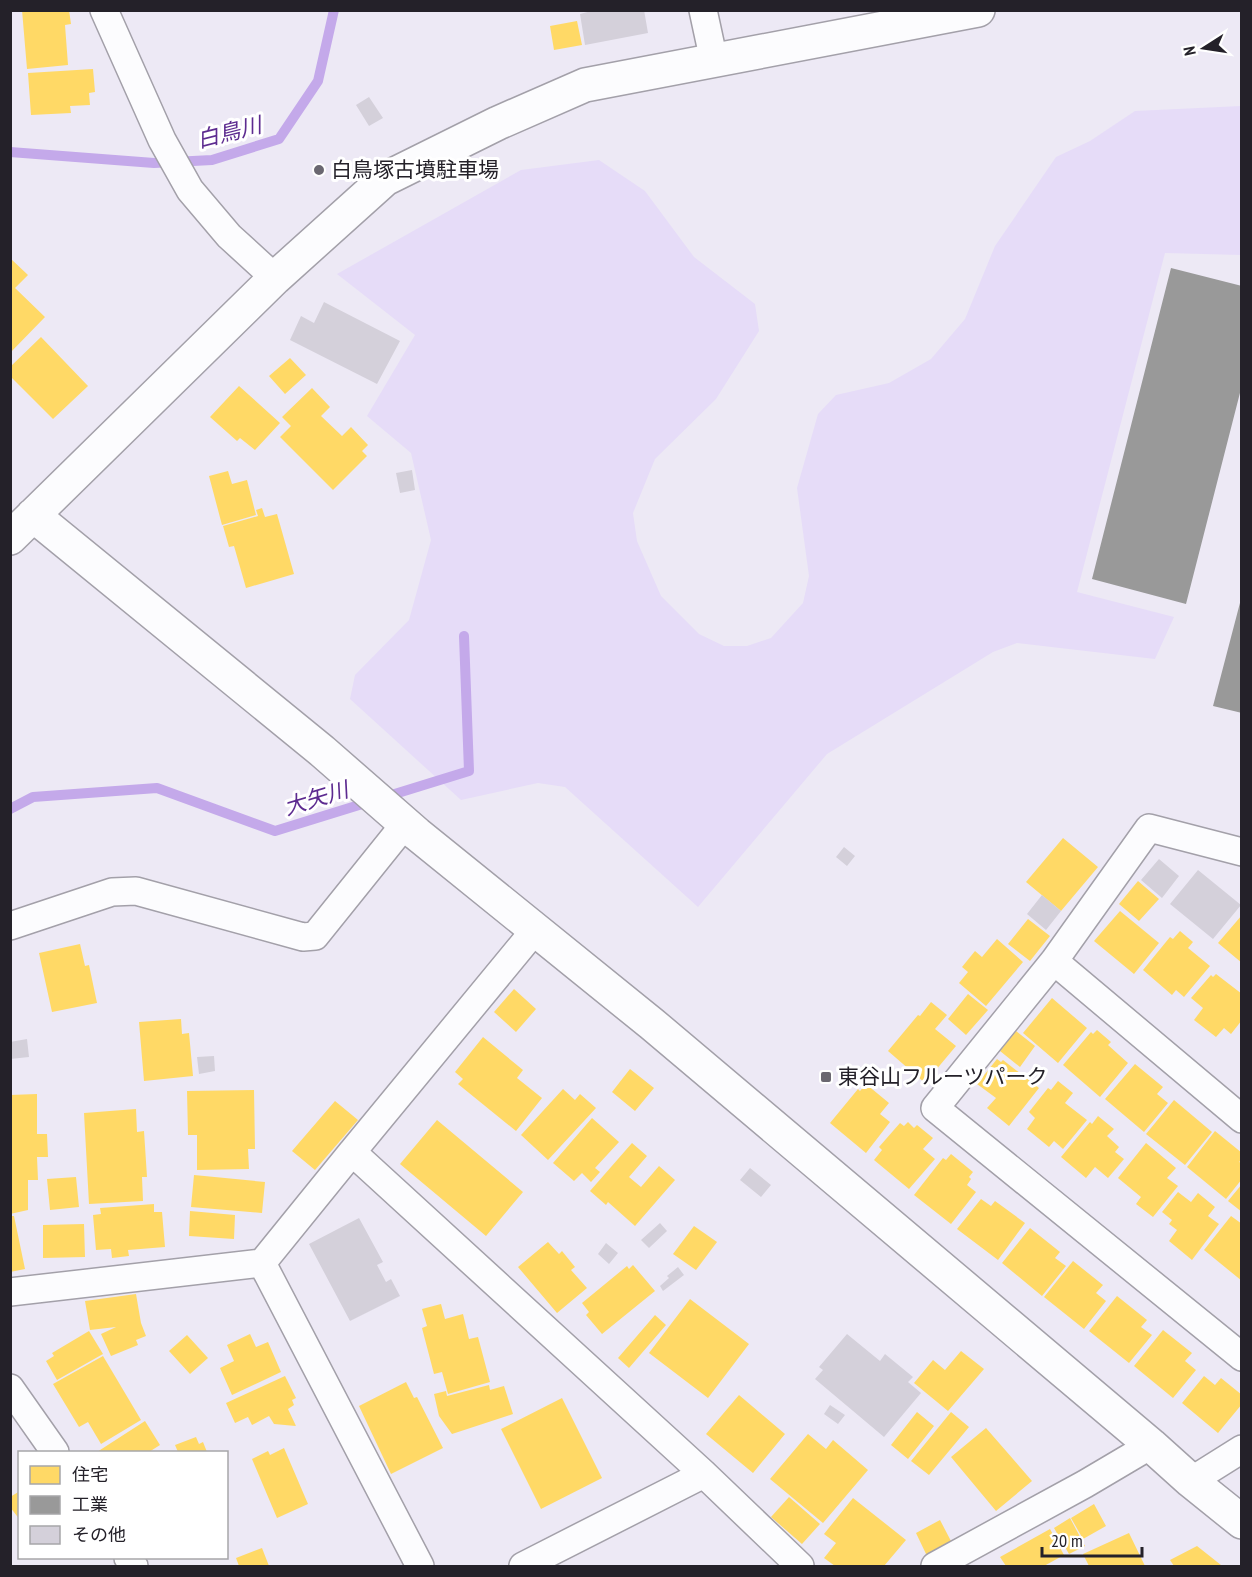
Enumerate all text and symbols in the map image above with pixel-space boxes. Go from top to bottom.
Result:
north arrow [1174,18,1234,78]
text: N [1179,45,1200,57]
water label: 白鳥川 [194,110,266,154]
place label: 白鳥塚古墳駐車場 [331,156,499,183]
marker: 白鳥塚古墳駐車場 [312,163,326,177]
water label: 大矢川 [280,774,354,821]
place label: 東谷山フルーツパーク [838,1063,1048,1090]
marker: 東谷山フルーツパーク [819,1070,833,1084]
legend [18,1451,228,1559]
text: 住宅 [72,1463,108,1486]
text: 工業 [72,1493,108,1516]
scale bar [1042,1520,1142,1558]
text: その他 [72,1523,126,1546]
text: 20 m [1051,1529,1083,1552]

